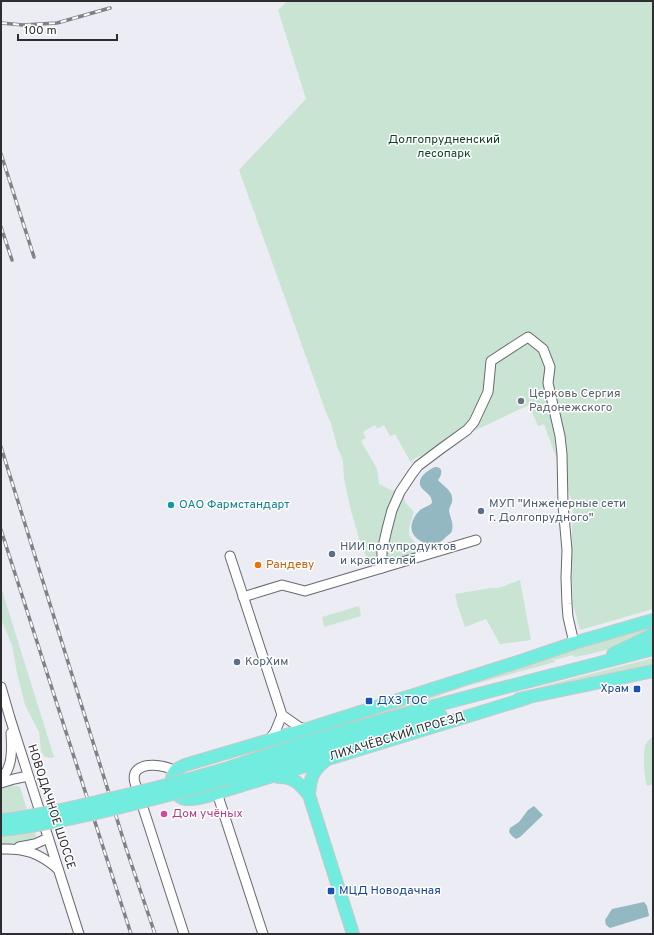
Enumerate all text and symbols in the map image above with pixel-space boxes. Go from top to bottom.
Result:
scale bar [18,16,117,42]
text: 100 m [24,23,57,39]
park label: Долгопрудненский лесопарк [388,132,500,162]
place label: Церковь Сергия Радонежского [529,386,620,416]
marker: Церковь Сергия Радонежского [516,396,526,406]
place label: МУП "Инженерные сети г. Долгопрудного" [489,496,626,526]
place label: ОАО Фармстандарт [179,497,290,513]
marker: ОАО Фармстандарт [166,500,176,510]
marker: МУП "Инженерные сети г. Долгопрудного" [476,506,486,516]
place label: НИИ полупродуктов и красителей [340,539,456,569]
marker: НИИ полупродуктов и красителей [327,549,337,559]
place label: Рандеву [266,557,314,573]
marker: Рандеву [253,560,263,570]
place label: КорХим [245,654,288,670]
marker: КорХим [232,657,242,667]
place label: Храм [600,681,629,697]
marker: Храм [632,684,642,694]
place label: ДХЗ ТОС [377,693,428,709]
marker: ДХЗ ТОС [364,696,374,706]
street label: ЛИХАЧЁВСКИЙ ПРОЕЗД [327,709,467,765]
street label: НОВОДАЧНОЕ ШОССЕ [23,742,79,872]
place label: Дом учёных [172,806,243,822]
marker: Дом учёных [159,809,169,819]
place label: МЦД Новодачная [339,883,441,899]
marker: МЦД Новодачная [326,886,336,896]

